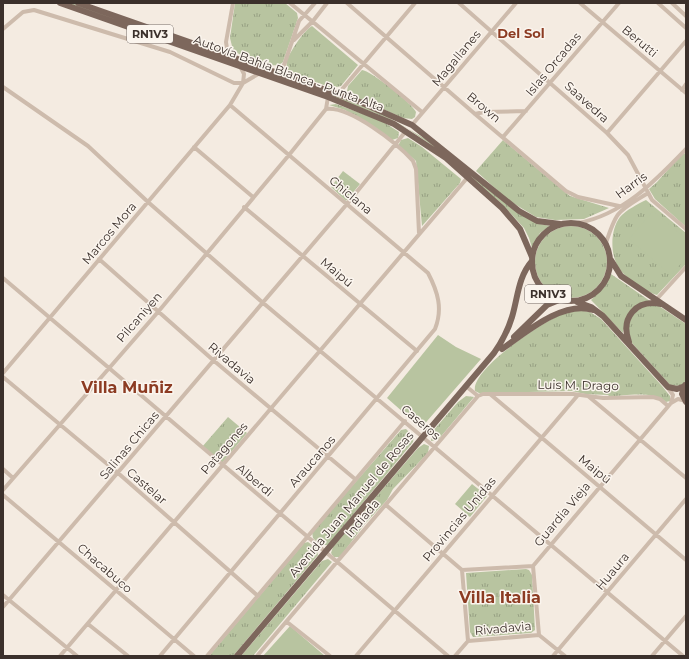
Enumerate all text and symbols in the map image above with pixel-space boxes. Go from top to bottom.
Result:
street label: Berutti [619,22,661,60]
road number: RN1V3 [127,25,173,43]
district label: Del Sol [497,25,545,41]
street label: Magallanes [428,27,484,89]
street label: Islas Orcadas [522,29,584,99]
street label: Autovía Bahía Blanca - Punta Alta [192,32,386,114]
street label: Saavedra [562,78,612,126]
street label: Brown [464,88,504,126]
street label: Harris [612,168,650,201]
street label: Chiclana [326,173,376,217]
street label: Marcos Mora [79,199,139,267]
street label: Maipú [318,254,356,290]
road number: RN1V3 [525,285,571,303]
street label: Pilcaniyen [113,289,165,345]
street label: Rivadavia [205,339,259,387]
street label: Luis M. Drago [537,377,619,393]
district label: Villa Muñiz [80,378,173,397]
street label: Caseros [398,401,444,443]
street label: Salinas Chicas [96,408,162,482]
street label: Patagones [197,419,251,477]
street label: Avenida Juan Manuel de Rosas [286,428,417,580]
street label: Araucanos [286,432,339,490]
street label: Maipú [576,451,614,487]
street label: Alberdi [234,460,276,500]
street label: Castelar [124,464,170,508]
street label: Provincias Unidas [419,473,499,564]
street label: Guardia Vieja [531,479,593,549]
street label: Indiada [342,496,382,540]
street label: Chacabuco [74,540,136,596]
street label: Huaura [592,549,632,593]
district label: Villa Italia [458,588,541,607]
street label: Rivadavia [474,618,532,638]

